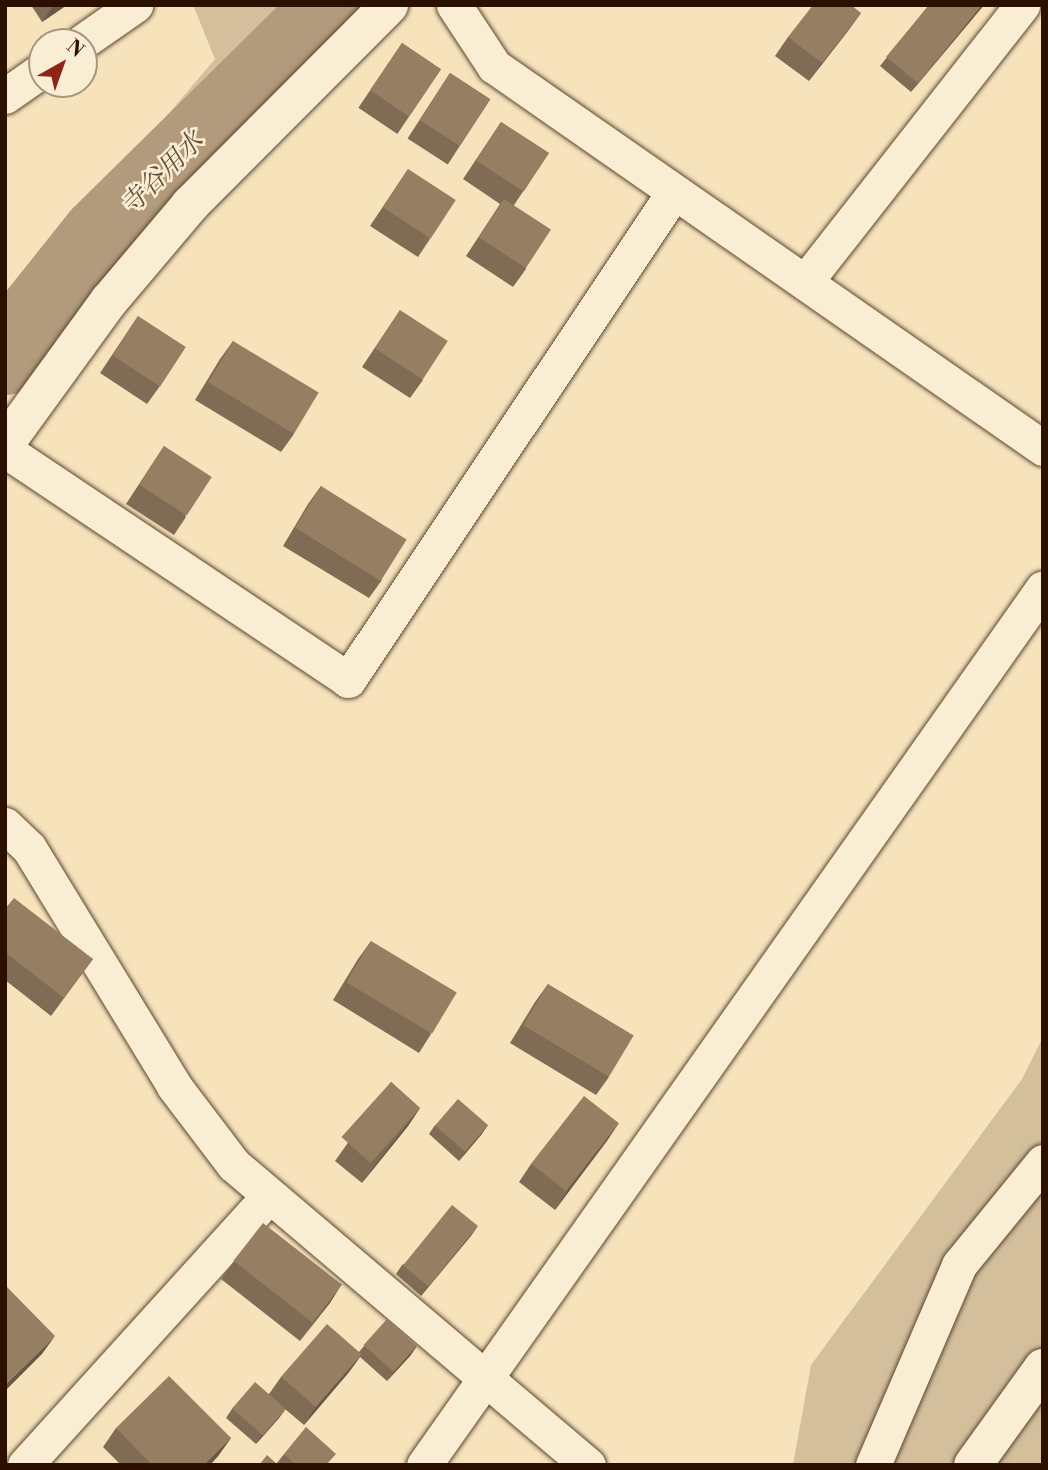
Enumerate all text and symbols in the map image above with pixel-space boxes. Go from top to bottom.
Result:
north arrow [28,28,98,98]
text: N [62,34,89,62]
water label: 寺谷用水 [115,126,211,222]

